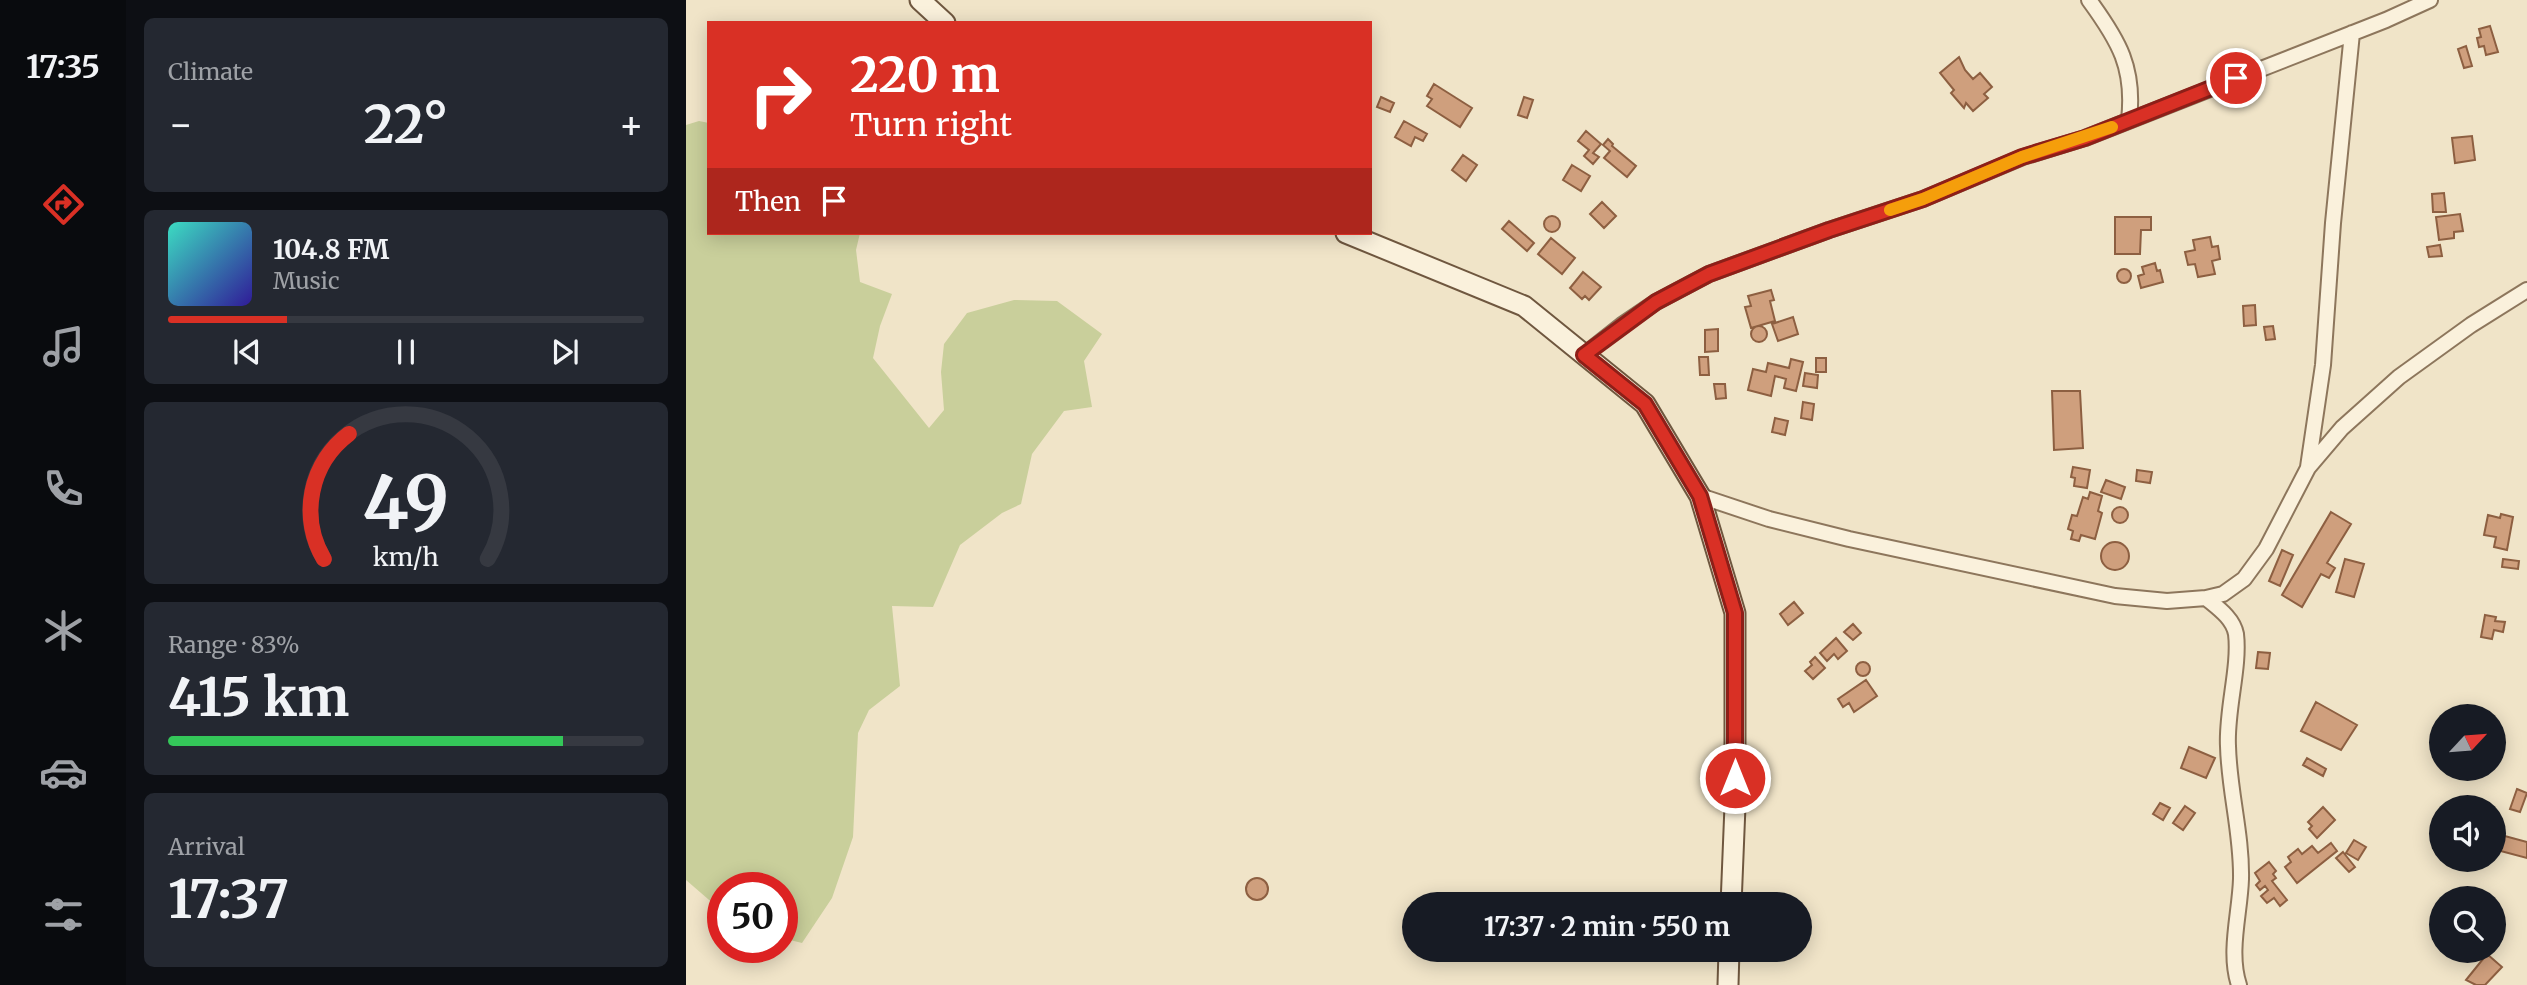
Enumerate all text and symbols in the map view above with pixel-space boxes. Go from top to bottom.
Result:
text: 220 m [850,44,1000,105]
text: 17:35 [26,47,100,87]
pin [2206,48,2266,108]
icon: right [735,49,826,140]
text: Climate [168,57,253,86]
icon: arrive [2217,59,2255,97]
text: 22° [364,92,448,157]
text: − [168,101,193,148]
text: + [619,101,644,148]
text: Turn right [850,105,1012,145]
icon: directions [39,180,88,229]
icon: arrive [815,182,853,220]
text: Then [735,185,801,218]
text: 104.8 FM [273,233,389,266]
text: Music [273,266,340,295]
icon: music [39,322,88,371]
icon: previous [228,333,266,371]
icon: pause [387,333,425,371]
icon: next [546,333,584,371]
text: 49 [363,457,449,549]
icon: phone [39,464,88,513]
text: km/h [373,540,439,572]
icon: climate [39,606,88,655]
text: Range · 83% [168,630,300,659]
text: 415 km [168,665,349,730]
north arrow [2429,704,2506,780]
map controls [2429,704,2506,963]
position arrow [1698,741,1772,815]
icon: car [39,748,88,797]
button: sound [2429,795,2506,872]
text: Arrival [168,832,245,861]
text: 17:37 [168,867,289,932]
speed limit sign: 50 [707,872,798,963]
button: search [2429,886,2506,963]
icon: filters [39,890,88,939]
text: 17:37 · 2 min · 550 m [1484,910,1730,943]

